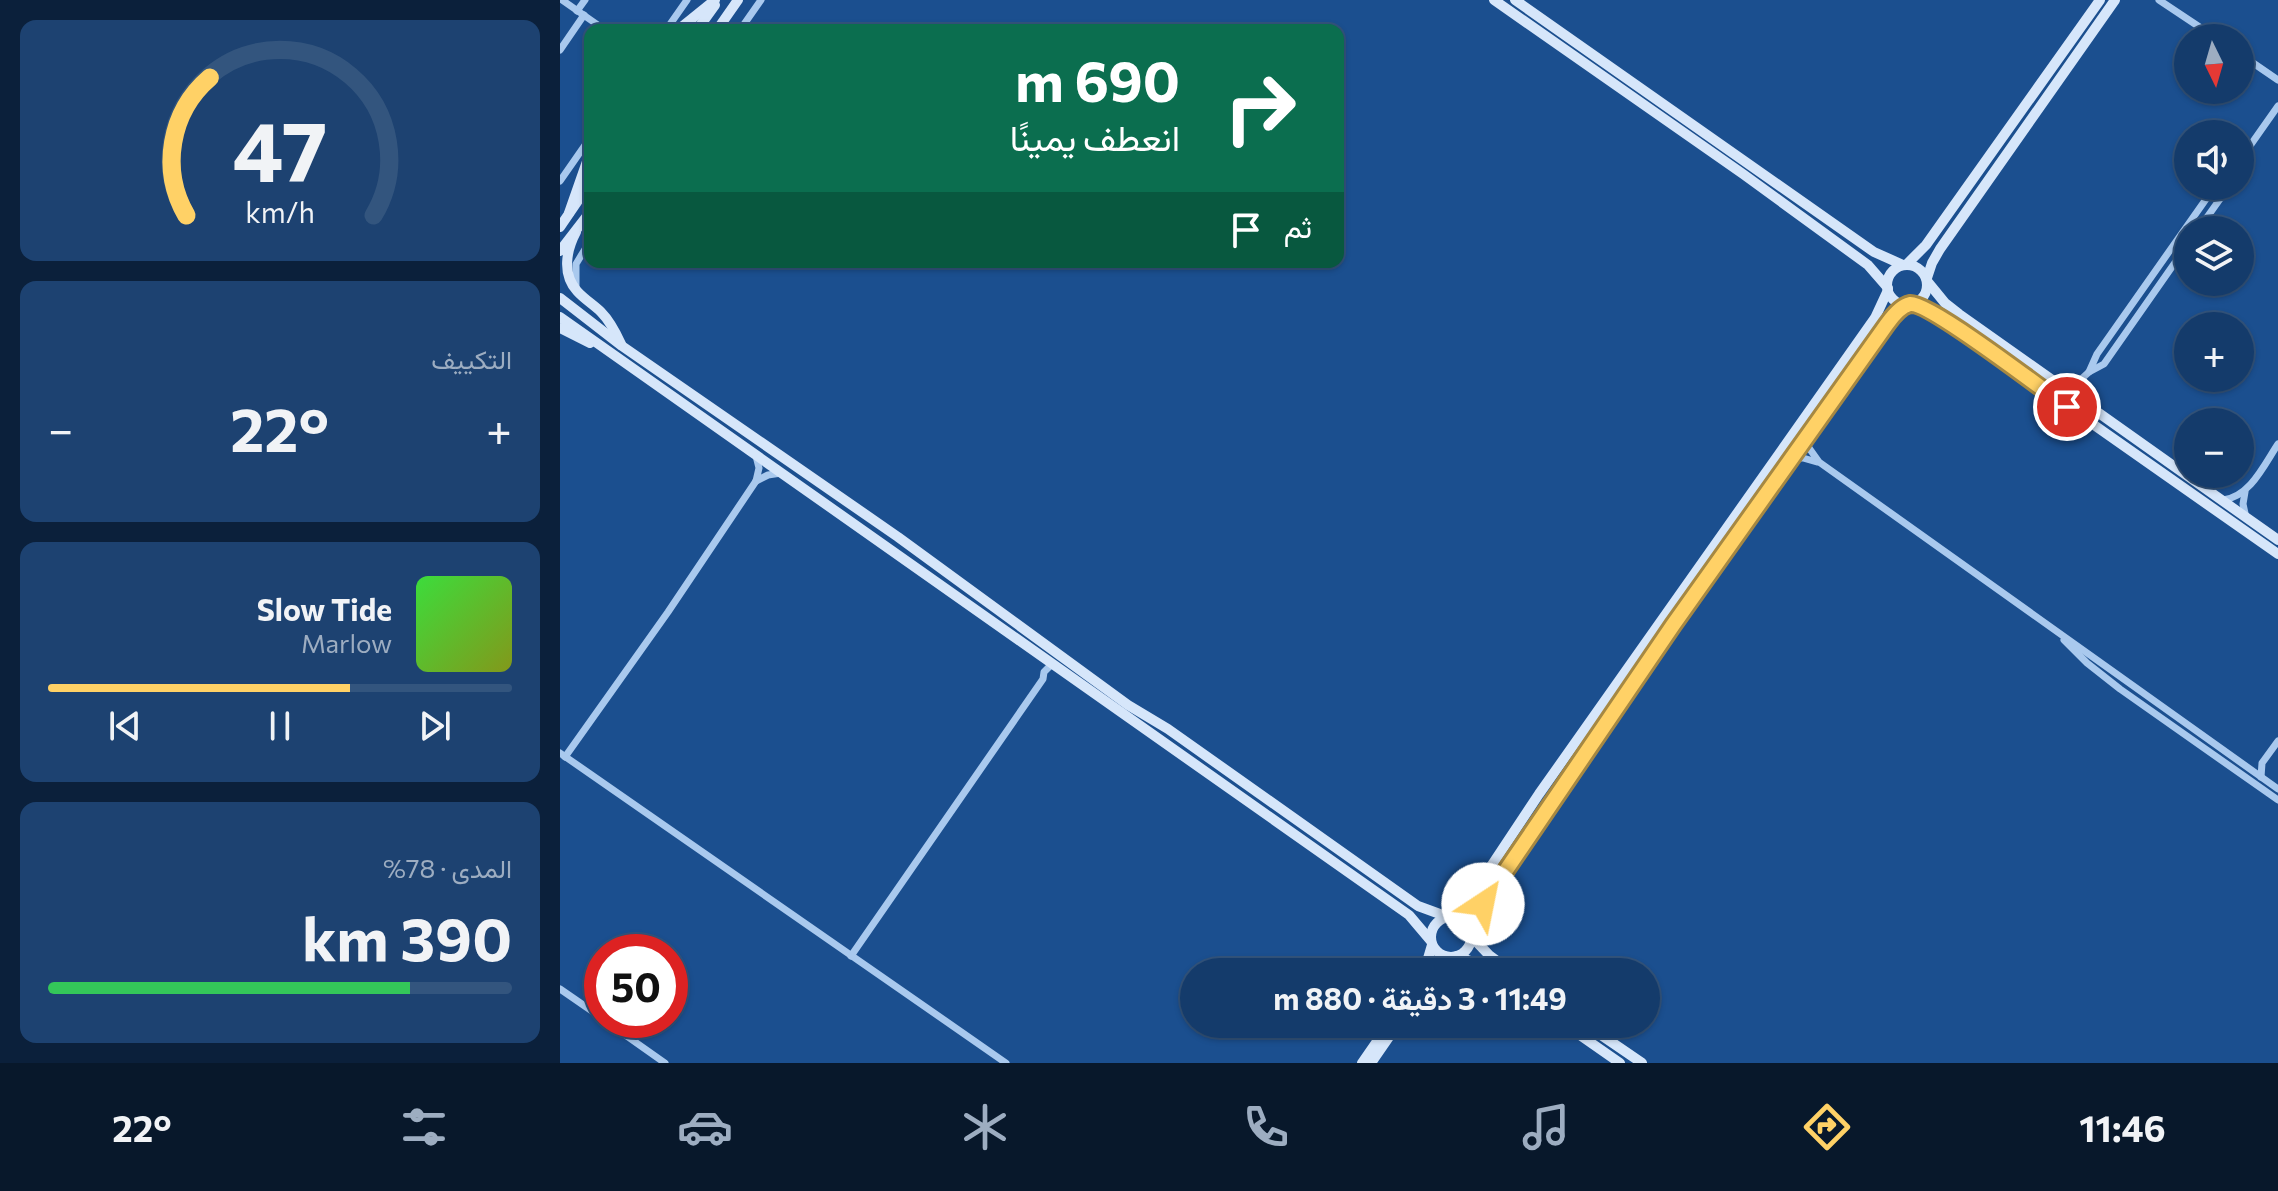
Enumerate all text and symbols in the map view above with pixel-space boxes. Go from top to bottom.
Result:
north arrow [2174,24,2254,104]
map controls [2174,24,2254,488]
text: 690 m [1015,45,1180,114]
icon: right [1208,56,1312,160]
text: 47 [232,97,328,199]
text: انعطف يمينًا [1010,114,1180,158]
button: sound [2174,120,2254,200]
text: km/h [245,195,315,230]
text: ثم [1284,207,1312,244]
icon: arrive [1224,208,1268,252]
button: layers [2174,216,2254,296]
button: + [2174,312,2254,392]
text: التكييف [431,343,512,374]
pin [2033,373,2101,441]
icon: arrive [2045,385,2089,429]
text: 22° [230,391,329,464]
text: − [48,401,73,455]
text: + [486,401,512,455]
button: − [2174,408,2254,488]
text: Slow Tide [257,590,392,627]
text: Marlow [301,627,392,658]
icon: previous [103,704,147,748]
icon: pause [258,704,302,748]
icon: next [413,704,457,748]
text: المدى · 78% [383,852,512,883]
position arrow [1441,862,1525,946]
text: 390 km [302,900,512,973]
speed limit sign: 50 [584,934,688,1038]
text: 11:49 · 3 دقيقة · 880 m [1273,979,1567,1016]
icon: filters [396,1099,452,1155]
icon: car [677,1099,733,1155]
icon: climate [957,1099,1013,1155]
icon: phone [1238,1099,1294,1155]
icon: music [1518,1099,1574,1155]
icon: directions [1799,1099,1855,1155]
text: 22° [112,1105,172,1149]
text: 11:46 [2079,1105,2166,1149]

